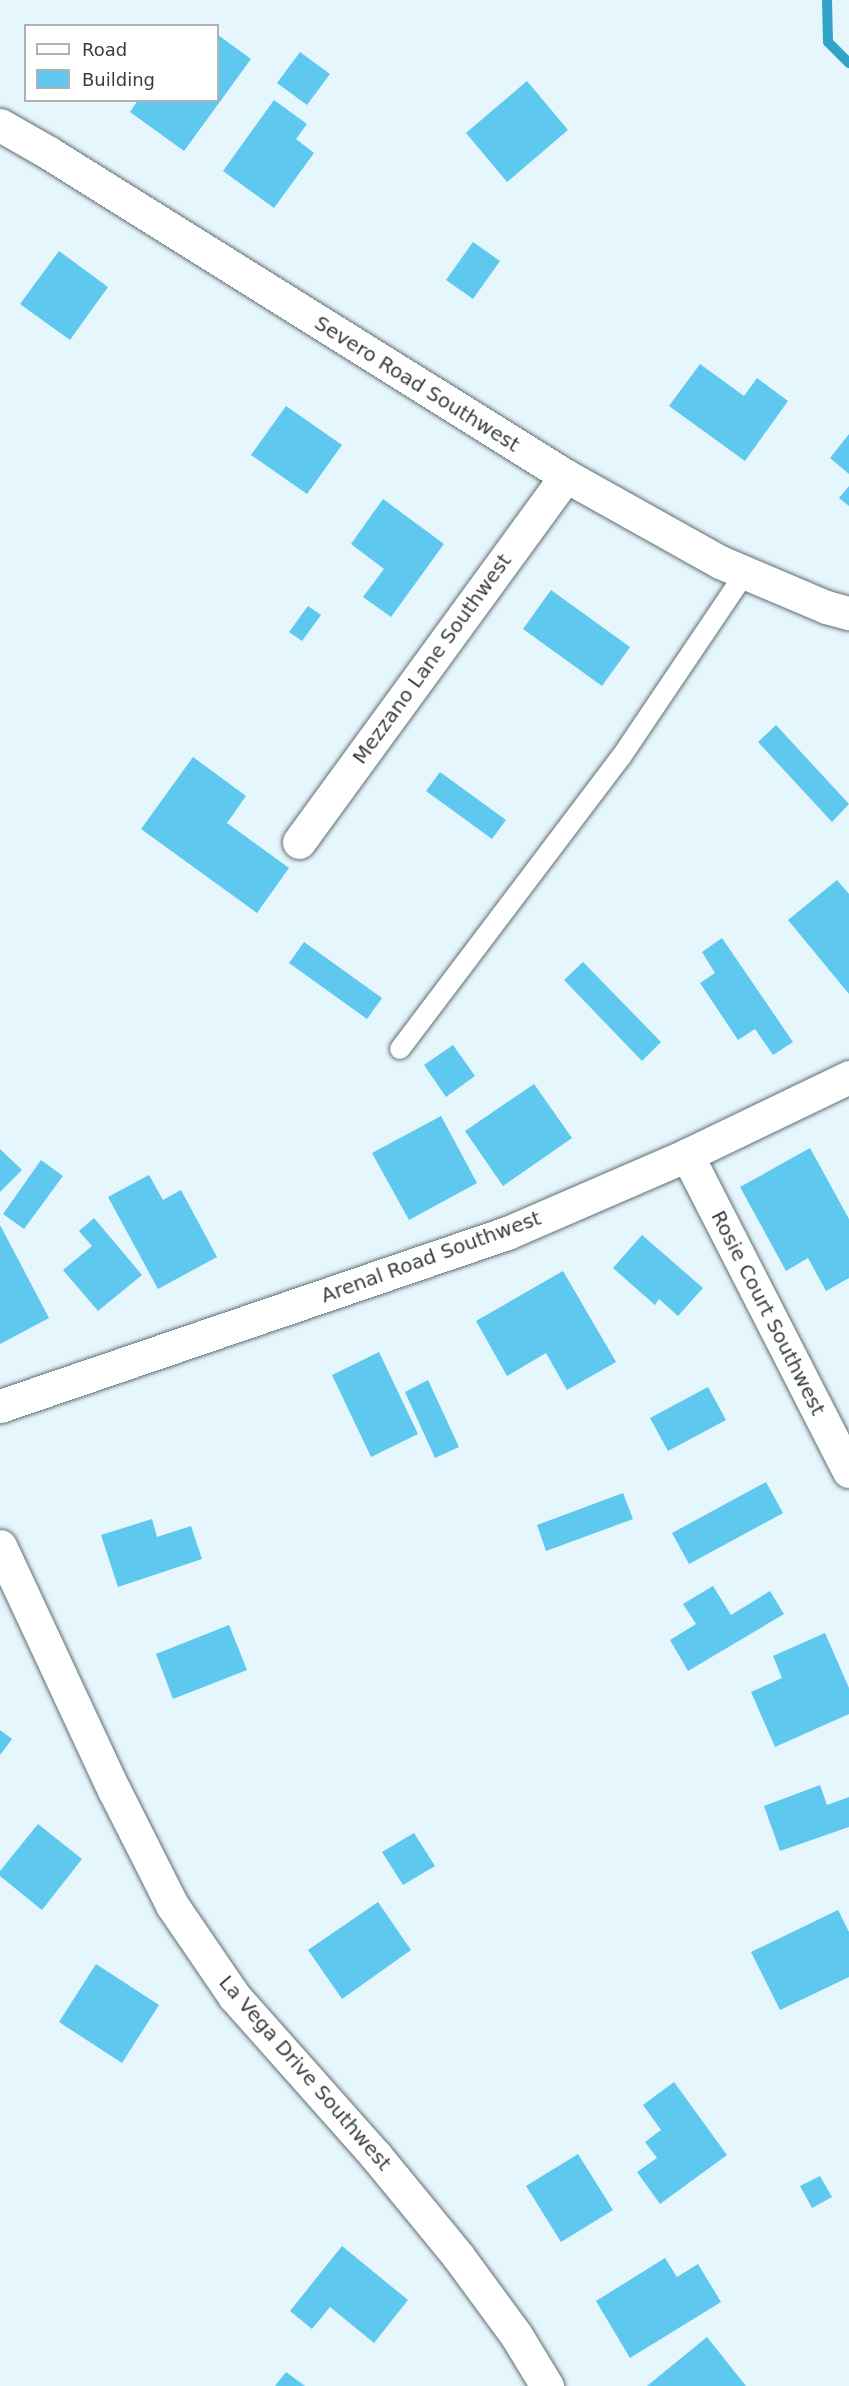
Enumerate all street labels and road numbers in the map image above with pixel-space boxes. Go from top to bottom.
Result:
street label: Severo Road Southwest [310,311,524,457]
street label: Mezzano Lane Southwest [348,549,516,769]
street label: Arenal Road Southwest [318,1206,544,1308]
street label: Rosie Court Southwest [706,1207,830,1419]
street label: La Vega Drive Southwest [214,1971,396,2175]

